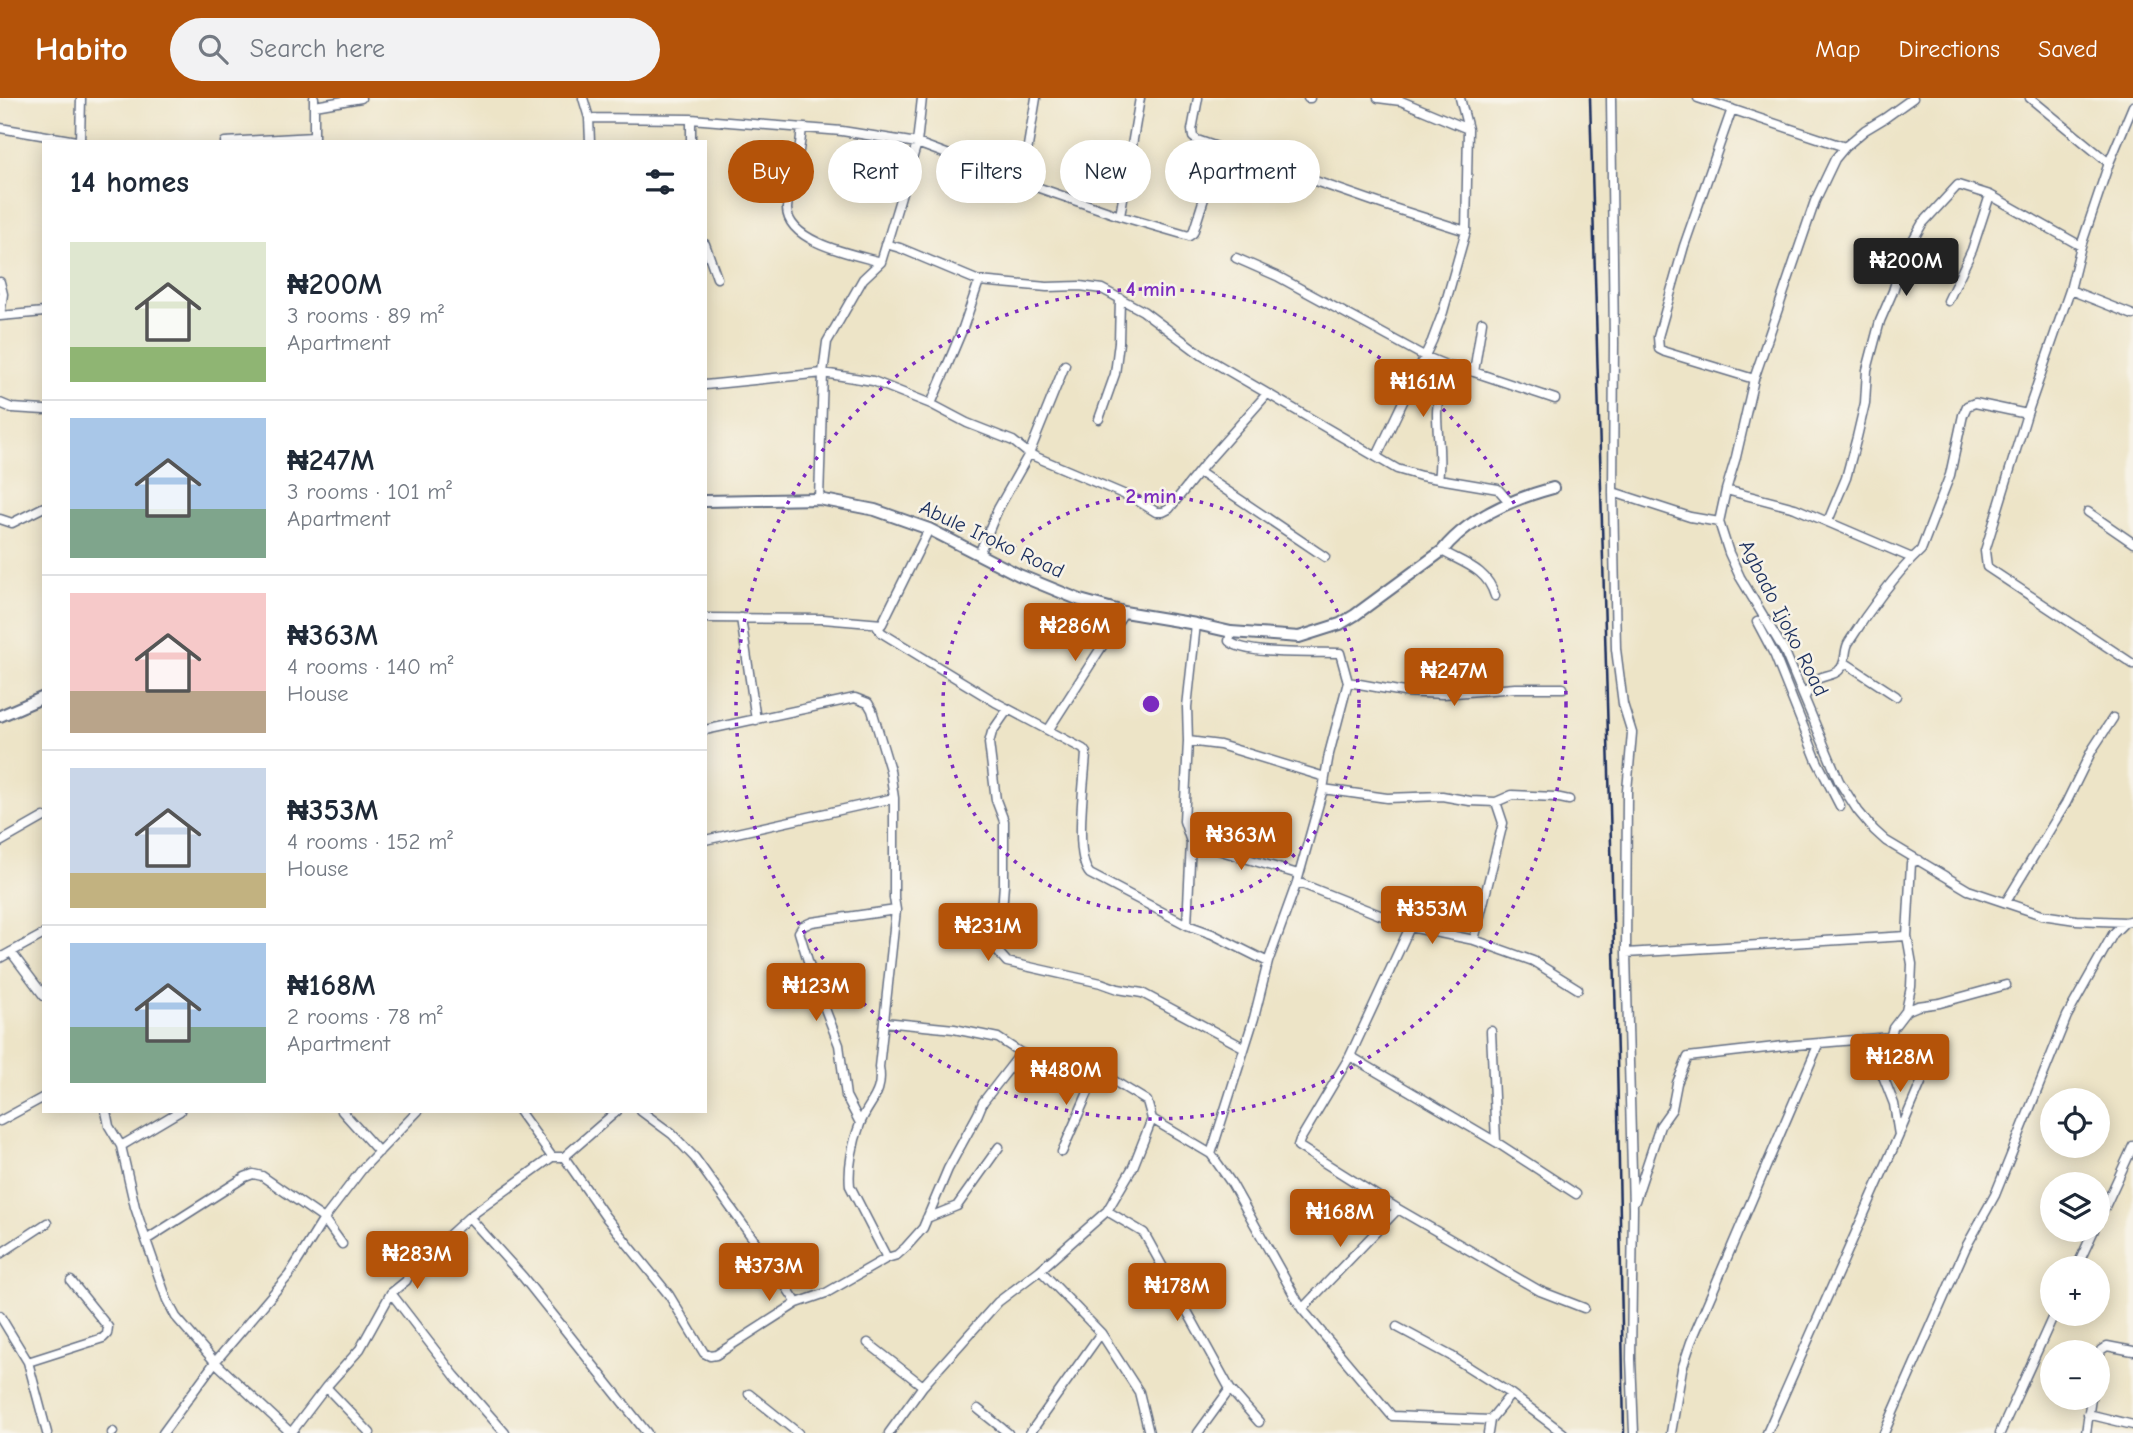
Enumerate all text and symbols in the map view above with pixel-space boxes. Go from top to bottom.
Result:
search box [170,18,660,81]
text: Habito [35,30,128,68]
icon: search [194,30,232,68]
text: Search here [250,34,385,64]
text: Map [1815,35,1861,63]
text: Directions [1899,35,2000,63]
text: Saved [2038,35,2098,63]
chip: Buy [728,140,814,203]
chip: Rent [828,140,922,203]
chip: Filters [936,140,1046,203]
chip: New [1060,140,1151,203]
chip: Apartment [1165,140,1320,203]
icon: filters [641,163,679,201]
text: 14 homes [70,165,189,200]
pin: ₦200M [1857,238,1955,298]
text: ₦200M [1870,247,1942,274]
text: ₦200M [287,267,382,302]
icon: home [126,270,210,354]
text: 4 min [1126,277,1176,301]
text: 3 rooms · 89 m² [287,302,444,329]
text: Apartment [287,329,390,356]
pin: ₦161M [1374,360,1472,419]
text: ₦161M [1390,368,1456,395]
text: ₦247M [287,443,374,478]
icon: home [126,446,210,530]
text: 3 rooms · 101 m² [287,478,452,505]
text: 2 min [1125,484,1177,508]
street label: Abule Iroko Road [916,495,1068,583]
text: Apartment [287,505,390,532]
street label: Agbado Ijoko Road [1734,536,1834,700]
pin: ₦286M [1026,603,1124,663]
text: ₦286M [1040,612,1110,639]
text: ₦363M [287,618,378,653]
icon: home [126,621,210,705]
pin: ₦247M [1405,648,1503,708]
text: 4 rooms · 140 m² [287,653,454,680]
text: ₦247M [1420,657,1488,684]
text: House [287,680,349,707]
centre of rings [1139,692,1163,716]
text: ₦353M [287,793,378,828]
icon: home [126,796,210,880]
pin: ₦363M [1192,812,1290,872]
text: ₦363M [1206,821,1276,848]
text: 4 rooms · 152 m² [287,828,453,855]
text: House [287,855,349,882]
pin: ₦353M [1383,886,1481,946]
text: ₦353M [1397,895,1467,922]
pin: ₦231M [939,904,1037,963]
text: ₦231M [955,912,1021,939]
pin: ₦123M [767,964,865,1023]
text: ₦168M [287,968,376,1003]
icon: home [126,971,210,1055]
text: ₦123M [783,972,849,999]
text: 2 rooms · 78 m² [287,1003,443,1030]
text: Apartment [287,1030,390,1057]
pin: ₦128M [1851,1034,1949,1094]
text: ₦128M [1866,1043,1934,1070]
pin: ₦480M [1017,1048,1115,1107]
text: ₦480M [1031,1056,1101,1083]
map controls [2040,1088,2110,1410]
button: locate [2040,1088,2110,1158]
button: layers [2040,1172,2110,1242]
pin: ₦168M [1291,1190,1389,1249]
text: ₦168M [1306,1198,1374,1225]
pin: ₦283M [368,1232,466,1291]
text: ₦283M [382,1240,452,1267]
pin: ₦373M [720,1244,818,1303]
text: ₦373M [735,1252,803,1279]
button: + [2040,1256,2110,1326]
pin: ₦178M [1128,1264,1226,1323]
text: ₦178M [1144,1272,1210,1299]
button: − [2040,1340,2110,1410]

